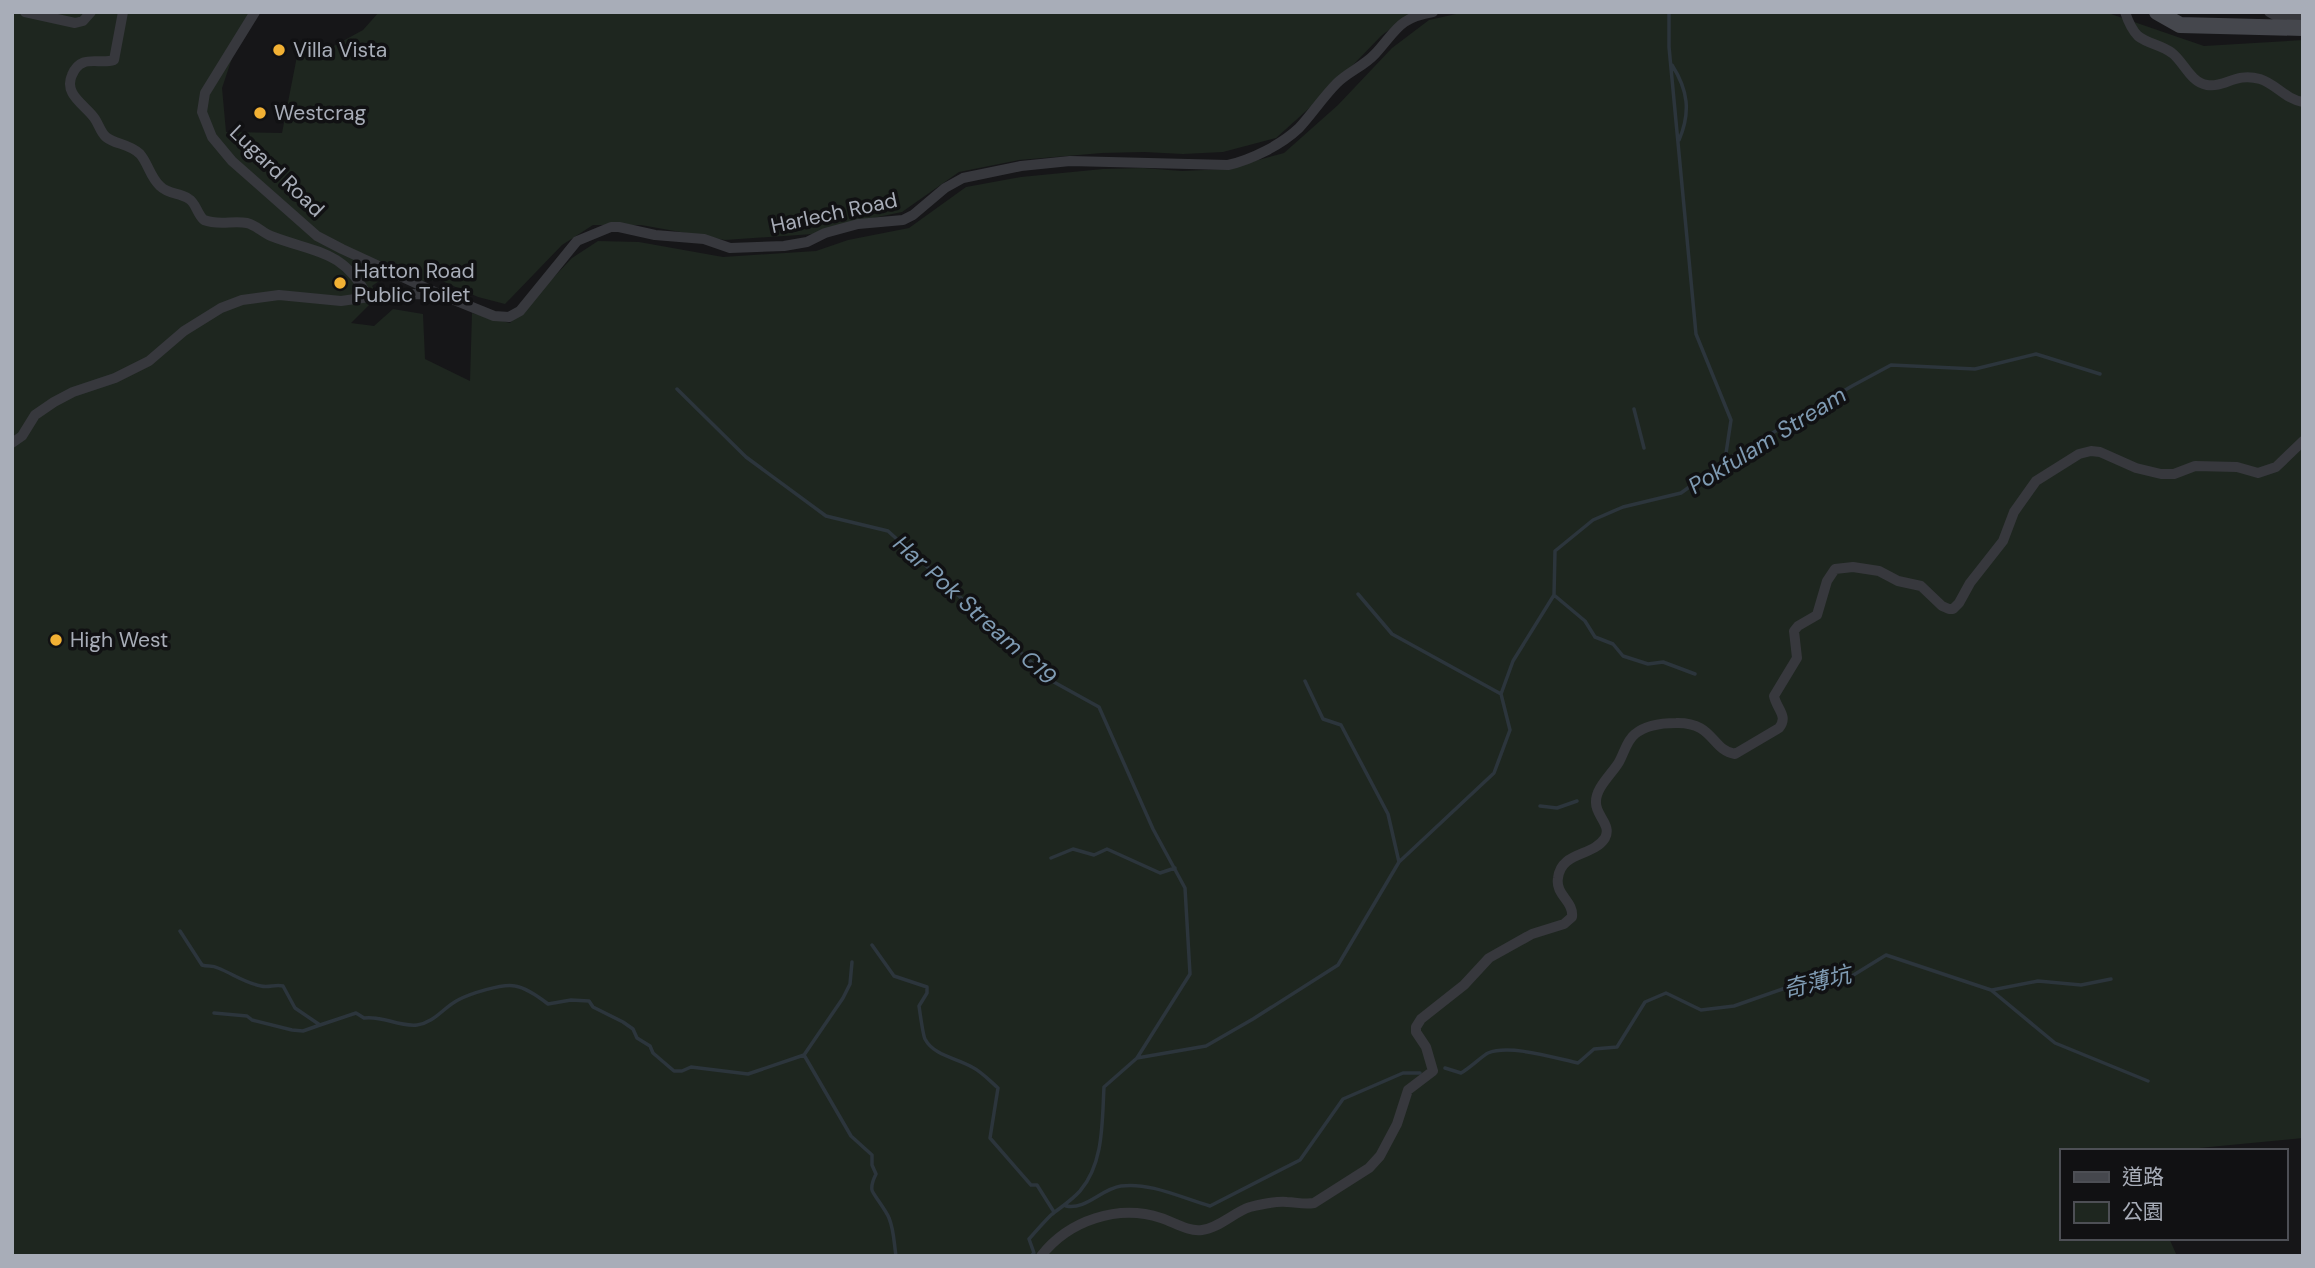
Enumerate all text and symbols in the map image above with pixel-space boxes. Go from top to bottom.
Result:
place label: Villa Vista [293,36,387,64]
marker: Villa Vista [271,42,287,58]
place label: Westcrag [274,99,366,127]
marker: Westcrag [252,105,268,121]
street label: Lugard Road [224,119,330,223]
street label: Harlech Road [768,186,900,240]
place label: Hatton Road Public Toilet [354,257,475,309]
marker: Hatton Road Public Toilet [332,275,348,291]
water label: Pokfulam Stream [1682,379,1852,501]
water label: Har Pok Stream C19 [887,529,1063,691]
place label: High West [70,626,168,654]
marker: High West [48,632,64,648]
water label: 奇薄坑 [1780,958,1857,1005]
legend [2060,1149,2287,1240]
text: 道路 [2122,1163,2164,1191]
text: 公園 [2122,1198,2164,1226]

